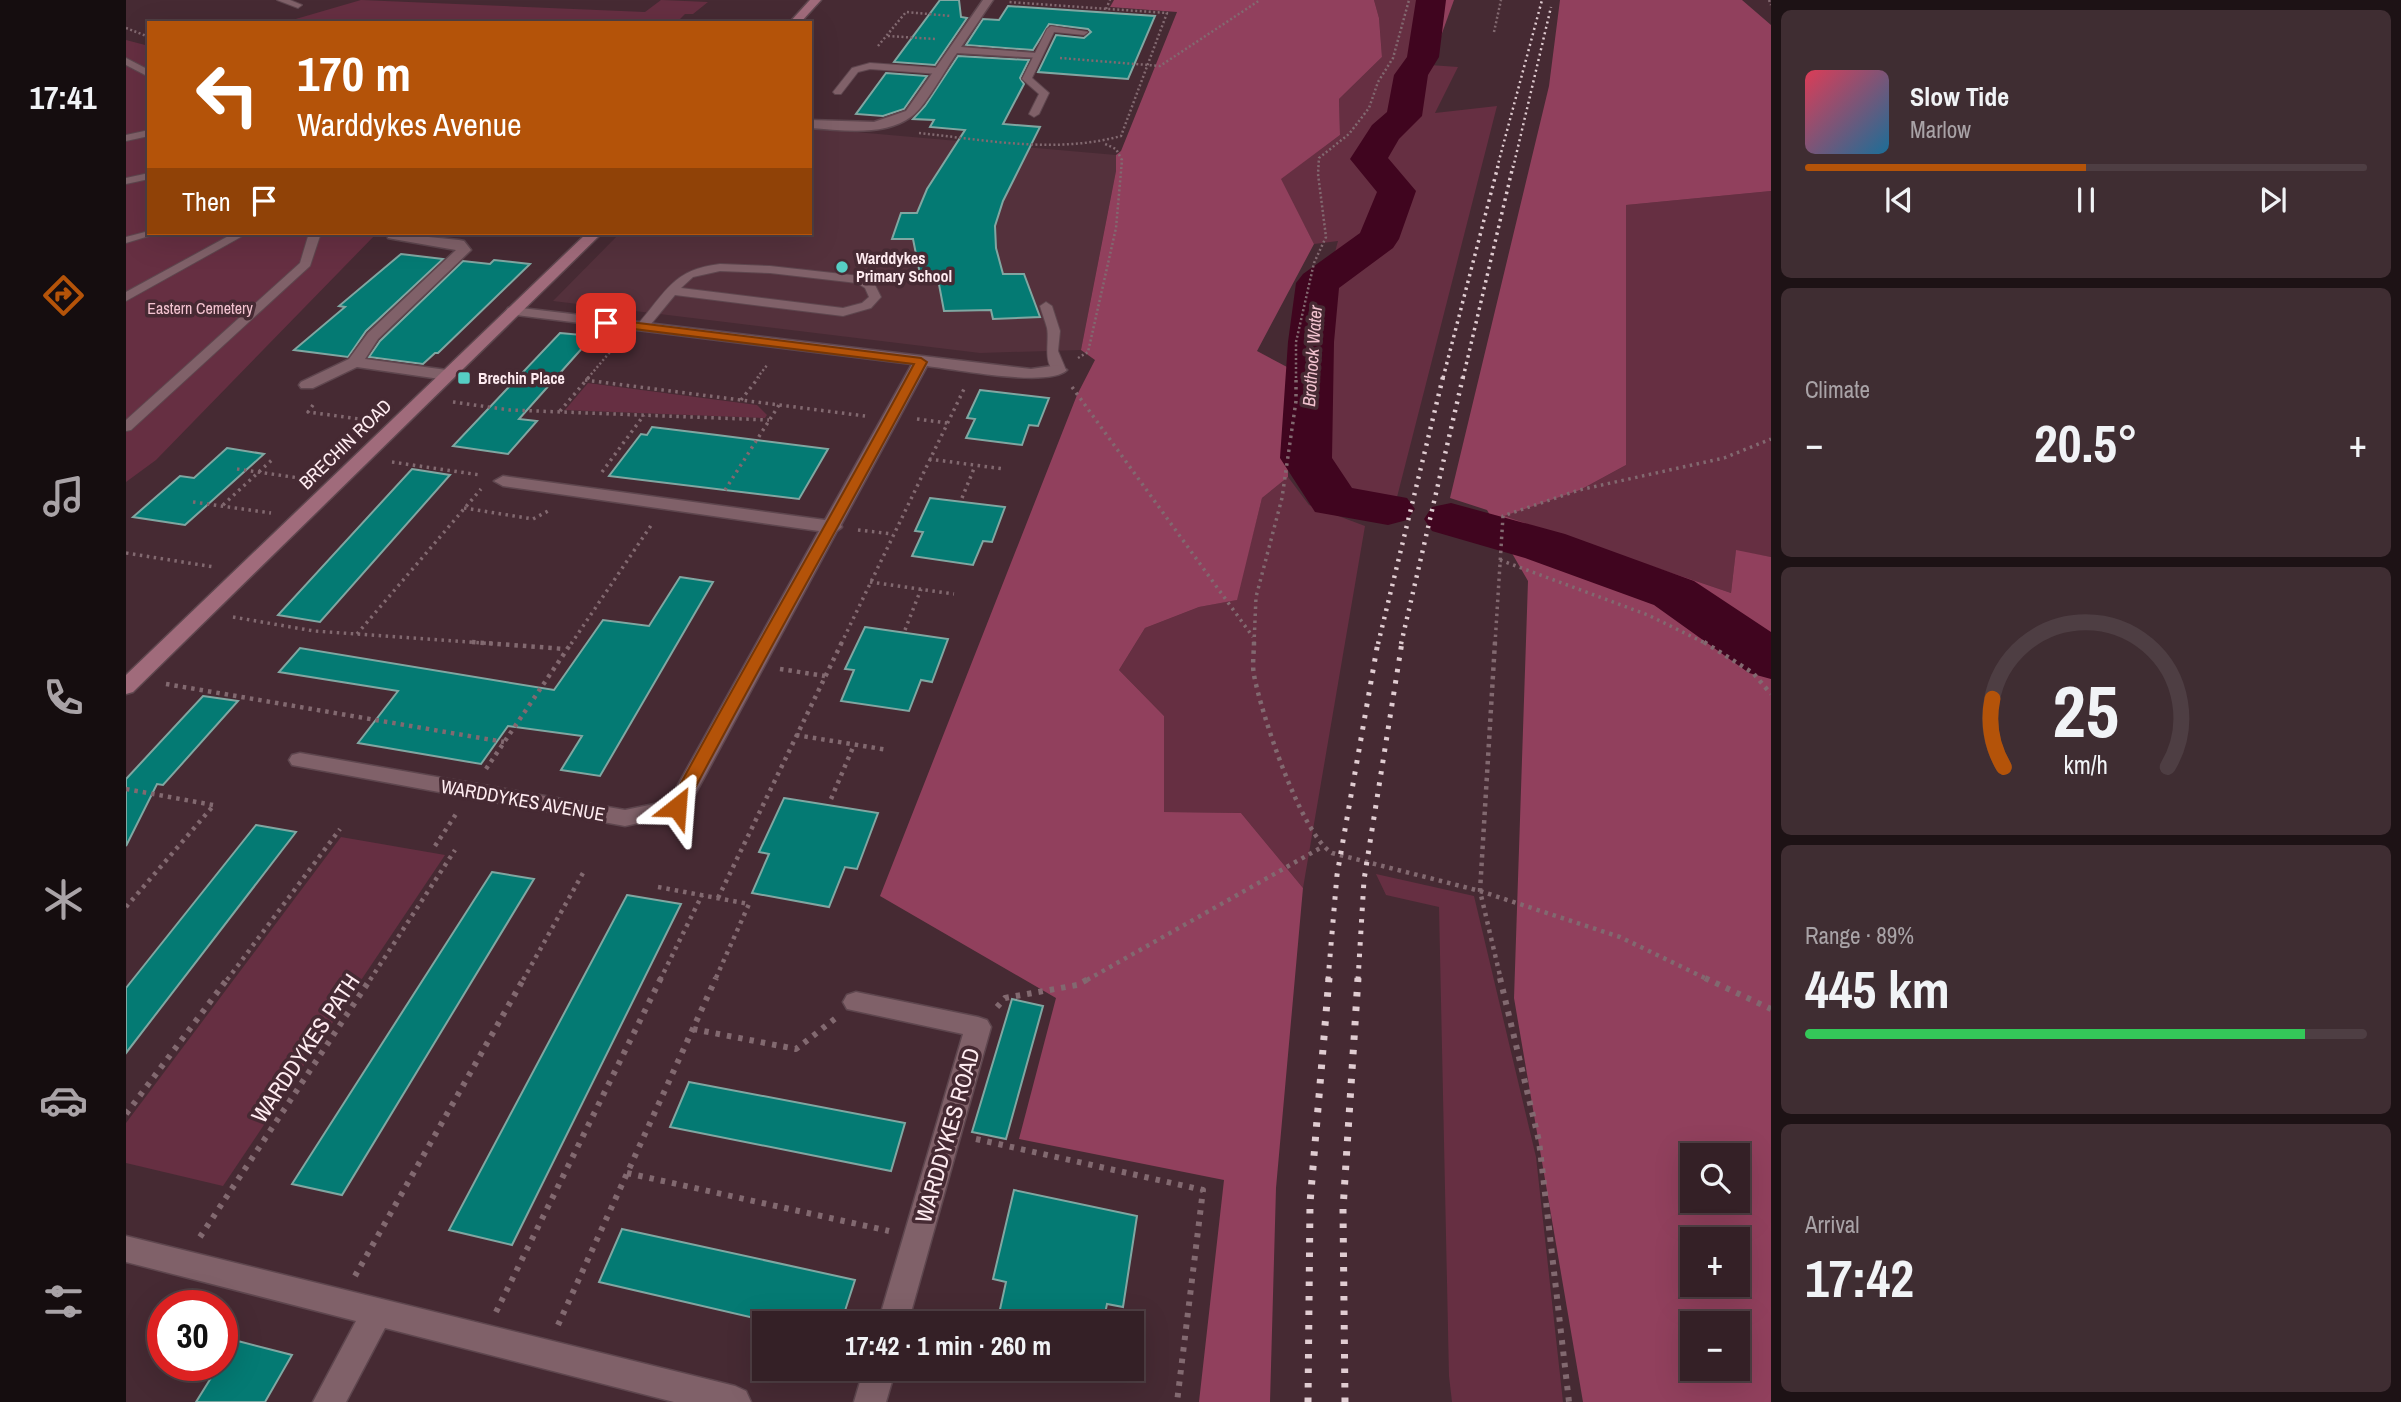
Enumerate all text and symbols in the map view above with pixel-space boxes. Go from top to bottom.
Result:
text: 170 m [297,40,411,106]
icon: left [182,49,273,140]
text: 17:41 [29,76,97,119]
text: Slow Tide [1910,79,2009,114]
text: Warddykes Avenue [297,103,522,146]
text: Marlow [1910,114,1971,145]
icon: previous [1880,181,1918,219]
icon: pause [2067,181,2105,219]
icon: next [2254,181,2292,219]
icon: arrive [245,182,283,220]
text: Then [182,184,231,219]
place label: Warddykes Primary School [856,247,952,287]
marker: Warddykes Primary School [834,259,850,275]
icon: directions [39,271,88,320]
pin [576,293,636,353]
park label: Eastern Cemetery [147,297,253,319]
water label: Brothock Water [1296,303,1328,407]
icon: arrive [587,304,625,342]
place label: Brechin Place [478,367,565,389]
marker: Brechin Place [456,370,472,386]
text: Climate [1805,374,1870,405]
street label: BRECHIN ROAD [293,393,397,495]
text: 20.5° [2034,408,2138,478]
text: − [1805,418,1823,469]
text: + [2349,418,2367,469]
icon: music [39,472,88,521]
text: 25 [2053,662,2119,760]
icon: phone [39,673,88,722]
text: km/h [2064,748,2108,782]
position arrow [640,770,714,844]
street label: WARDDYKES AVENUE [439,773,607,827]
icon: climate [39,875,88,924]
text: Range · 89% [1805,920,1914,951]
text: 445 km [1805,954,1950,1024]
street label: WARDDYKES PATH [244,967,366,1129]
street label: WARDDYKES ROAD [907,1044,987,1226]
icon: car [39,1076,88,1125]
map controls [1680,1143,1750,1381]
button: search [1680,1143,1750,1213]
text: Arrival [1805,1209,1860,1240]
button: + [1680,1227,1750,1297]
text: 17:42 [1805,1243,1914,1313]
icon: filters [39,1277,88,1326]
speed limit sign: 30 [147,1290,238,1381]
button: − [1680,1311,1750,1381]
text: 17:42 · 1 min · 260 m [845,1328,1051,1363]

